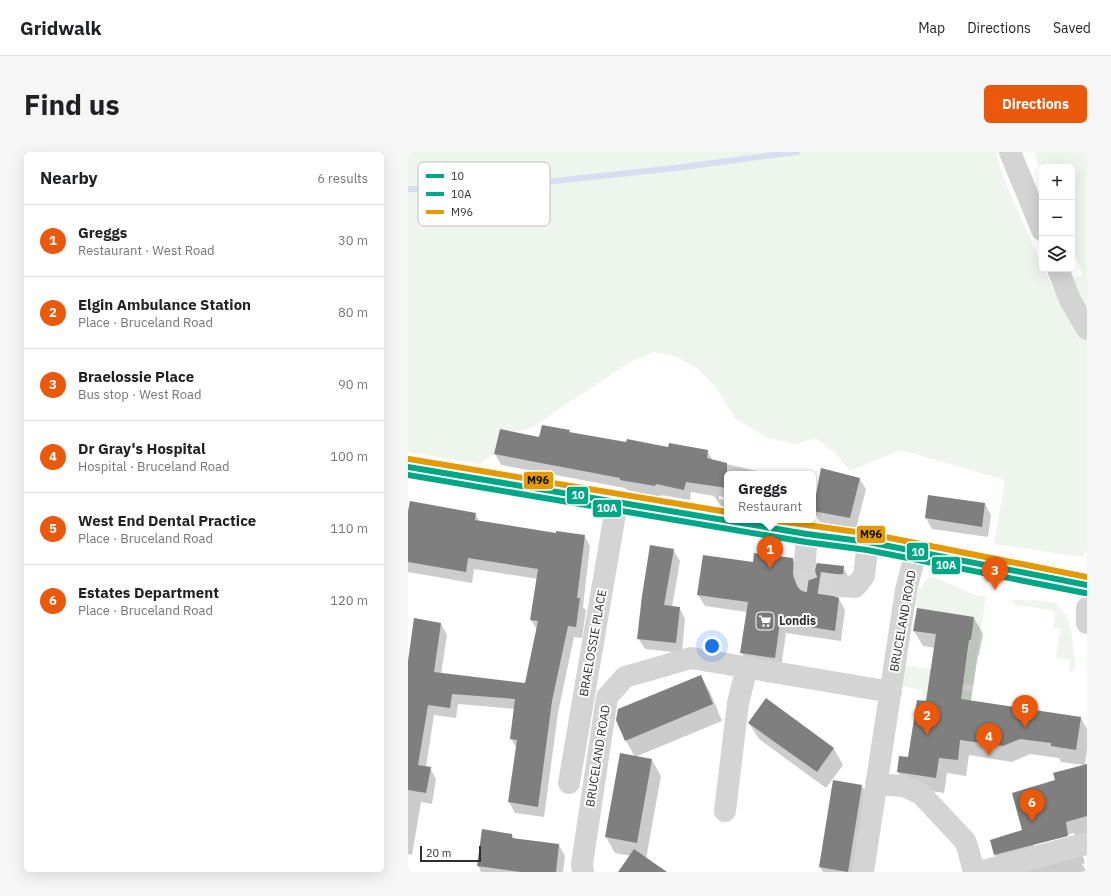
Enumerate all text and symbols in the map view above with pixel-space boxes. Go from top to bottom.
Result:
text: Gridwalk [20,16,102,40]
text: Map [918,19,945,37]
text: Directions [967,19,1031,37]
text: Saved [1053,19,1091,37]
button: Directions [984,85,1087,123]
text: Find us [24,86,120,123]
legend [418,162,550,226]
map controls [1039,164,1075,272]
button: + [1039,164,1075,200]
text: Nearby [40,167,98,189]
text: 10 [451,169,464,183]
text: 6 results [317,170,368,187]
text: 10A [451,187,471,201]
button: − [1039,200,1075,236]
text: M96 [451,205,473,219]
text: Greggs [78,223,127,242]
text: 1 [49,232,57,249]
text: 30 m [338,232,368,249]
button: layers [1039,236,1075,272]
text: Restaurant · West Road [78,242,215,259]
text: Elgin Ambulance Station [78,295,251,314]
text: 2 [49,304,57,321]
text: 80 m [338,304,368,321]
text: Place · Bruceland Road [78,314,213,331]
text: Braelossie Place [78,367,194,386]
text: 3 [49,376,57,393]
text: 90 m [338,376,368,393]
text: Bus stop · West Road [78,386,202,403]
text: Dr Gray's Hospital [78,439,206,458]
text: 4 [49,448,57,465]
text: 100 m [330,448,368,465]
text: Hospital · Bruceland Road [78,458,230,475]
line badge: M96 [523,471,554,490]
popup [724,471,816,523]
text: M96 [527,473,549,487]
text: Greggs [738,479,787,498]
line badge: 10 [566,486,589,505]
text: 10 [571,488,585,502]
text: Restaurant [738,498,802,515]
line badge: 10A [592,499,622,518]
text: 10A [597,501,618,515]
text: West End Dental Practice [78,511,256,530]
text: 5 [49,520,57,537]
text: 110 m [330,520,368,537]
line badge: M96 [856,525,886,544]
text: M96 [860,527,882,541]
text: Place · Bruceland Road [78,530,213,547]
pin: 1 [757,536,783,569]
line badge: 10 [906,542,929,561]
text: 10 [911,545,925,559]
line badge: 10A [931,556,961,575]
pin: 3 [982,557,1008,590]
text: 10A [936,558,957,572]
street label: BRUCELAND ROAD [886,569,919,673]
text: Estates Department [78,583,219,602]
street label: BRAELOSSIE PLACE [576,588,609,698]
text: 6 [49,592,57,609]
text: 120 m [330,592,368,609]
text: Place · Bruceland Road [78,602,213,619]
supermarket icon: Londis [754,610,776,632]
place label: Londis [779,613,816,628]
your location [702,636,722,656]
pin: 5 [1012,695,1038,728]
pin: 2 [914,702,940,735]
street label: BRUCELAND ROAD [582,704,613,808]
pin: 4 [976,723,1002,756]
pin: 6 [1019,789,1045,822]
scale bar [420,844,481,863]
text: 20 m [426,846,451,860]

